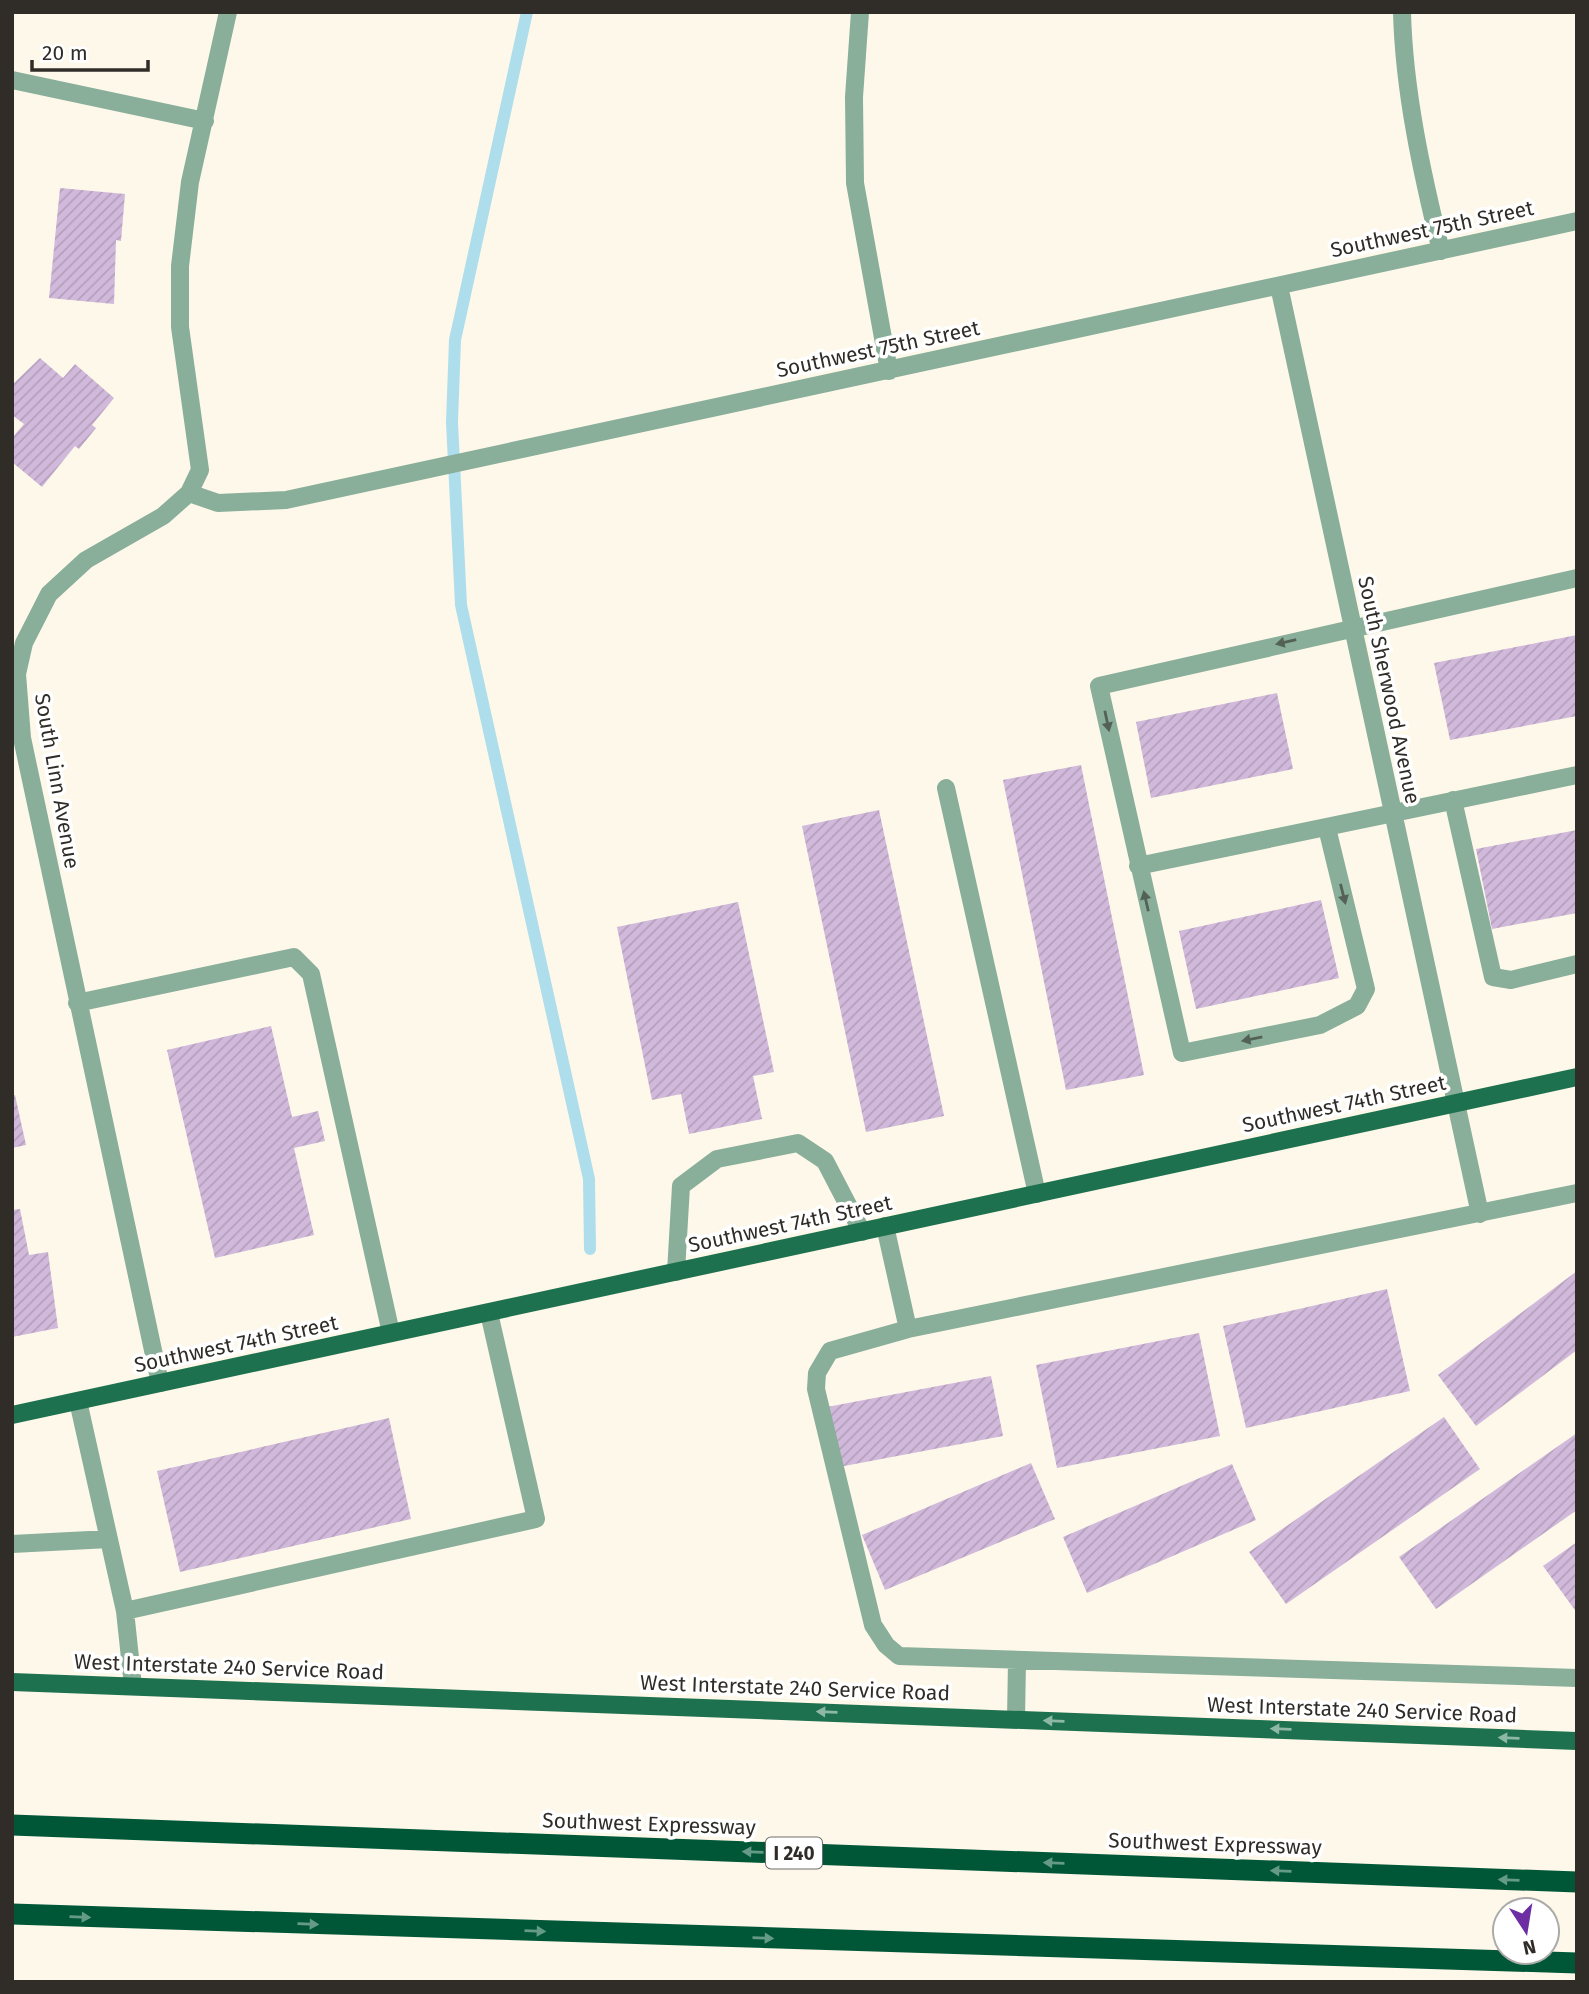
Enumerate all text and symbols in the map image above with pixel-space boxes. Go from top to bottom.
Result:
scale bar [32,28,147,72]
text: 20 m [42,40,88,66]
street label: Southwest 75th Street [1328,195,1536,263]
street label: Southwest 75th Street [774,315,982,383]
street label: South Sherwood Avenue [1352,574,1426,806]
one-way arrow [1275,637,1297,648]
street label: South Linn Avenue [29,691,85,871]
one-way arrow [1101,710,1112,732]
one-way arrow [1338,884,1349,906]
one-way arrow [1141,890,1152,912]
one-way arrow [1241,1033,1263,1044]
street label: Southwest 74th Street [1240,1070,1449,1138]
street label: Southwest 74th Street [686,1190,895,1258]
street label: Southwest 74th Street [132,1310,341,1378]
street label: West Interstate 240 Service Road [74,1649,384,1685]
street label: West Interstate 240 Service Road [640,1670,950,1706]
street label: West Interstate 240 Service Road [1207,1692,1517,1728]
one-way arrow [815,1706,837,1718]
one-way arrow [1043,1715,1065,1726]
one-way arrow [1270,1724,1292,1735]
one-way arrow [1497,1732,1519,1743]
street label: Southwest Expressway [542,1807,757,1841]
street label: Southwest Expressway [1108,1827,1323,1861]
road number: I 240 [766,1838,822,1868]
one-way arrow [742,1846,764,1857]
one-way arrow [1043,1857,1065,1869]
one-way arrow [1270,1866,1292,1877]
one-way arrow [1497,1874,1519,1885]
north arrow [1491,1896,1561,1966]
one-way arrow [70,1911,92,1922]
one-way arrow [297,1918,319,1929]
one-way arrow [524,1925,546,1936]
one-way arrow [752,1932,774,1943]
text: N [1521,1935,1538,1960]

